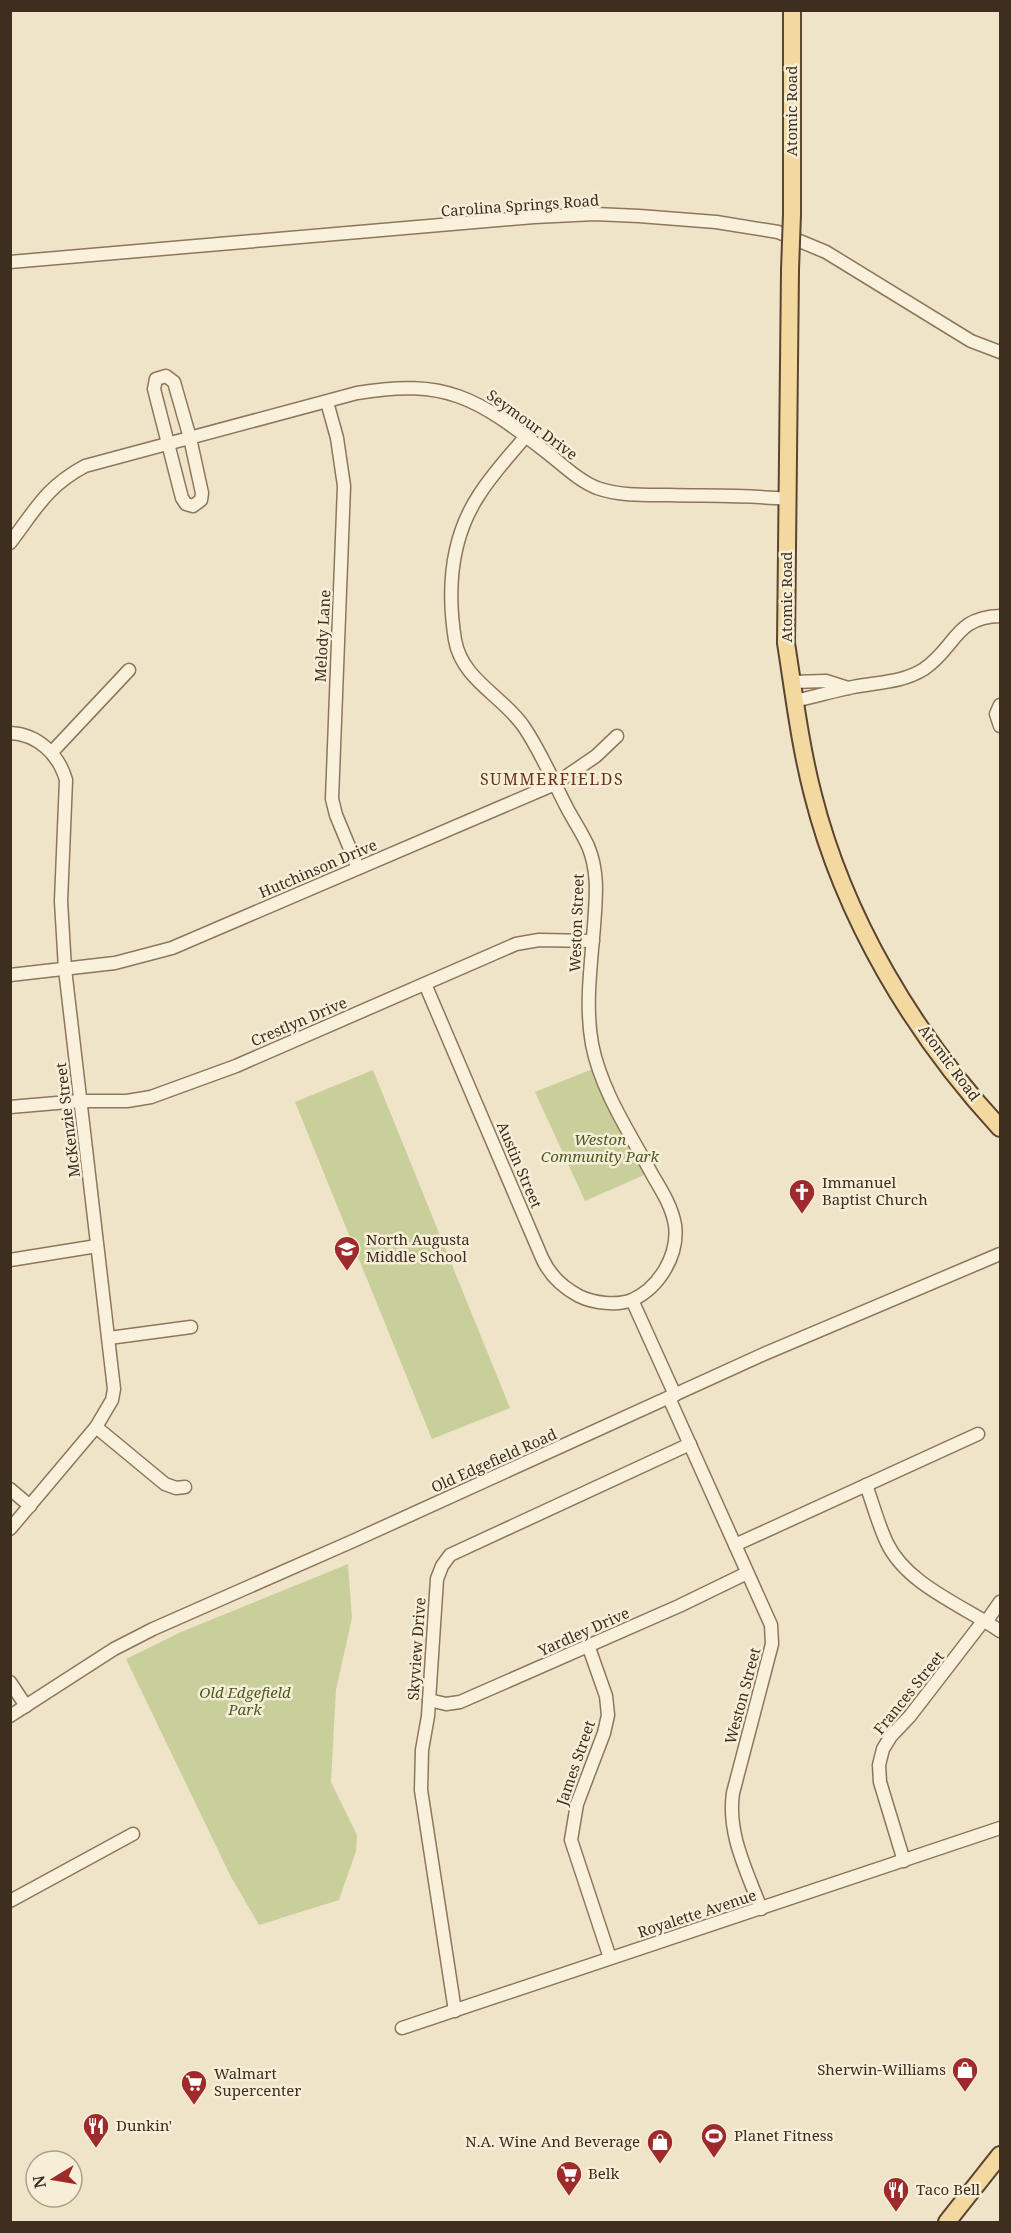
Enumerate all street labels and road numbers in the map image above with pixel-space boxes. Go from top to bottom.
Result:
street label: Atomic Road [781,66,801,156]
street label: Carolina Springs Road [440,189,600,221]
street label: Seymour Drive [483,385,582,464]
street label: Atomic Road [776,552,796,642]
street label: Melody Lane [310,589,334,683]
street label: Hutchinson Drive [255,834,380,902]
street label: Weston Street [564,873,588,973]
street label: Crestlyn Drive [248,992,350,1050]
street label: Atomic Road [914,1020,985,1105]
street label: McKenzie Street [50,1062,84,1179]
street label: Austin Street [493,1118,547,1211]
street label: Old Edgefield Road [428,1423,560,1497]
street label: Skyview Drive [402,1597,430,1701]
street label: Yardley Drive [534,1602,632,1661]
street label: Weston Street [720,1645,764,1746]
street label: Frances Street [868,1647,948,1738]
street label: James Street [551,1718,599,1809]
street label: Royalette Avenue [635,1884,759,1942]

